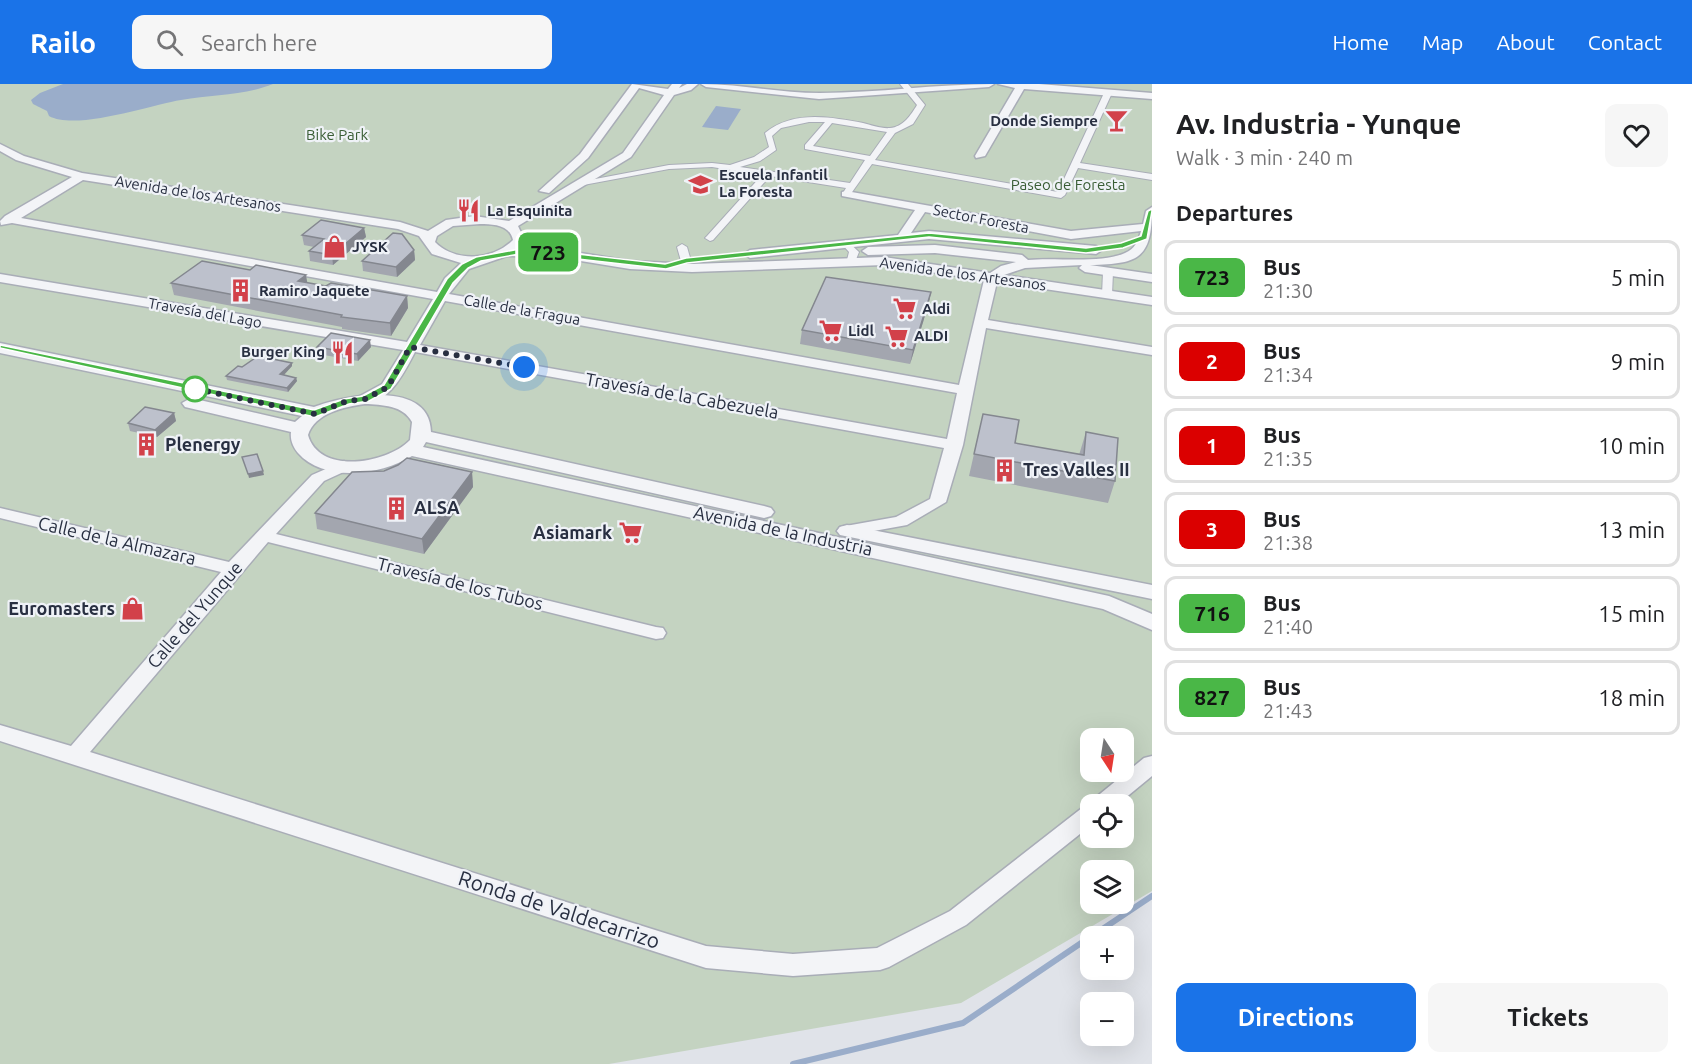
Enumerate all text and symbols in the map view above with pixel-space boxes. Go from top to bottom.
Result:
search box [132,15,552,69]
icon: search [153,26,186,59]
text: Railo [30,27,96,58]
text: Search here [201,30,317,55]
text: Home [1332,30,1389,54]
text: Map [1422,30,1463,54]
text: About [1496,30,1555,54]
text: Contact [1588,30,1662,54]
button: heart [1605,104,1668,167]
bar icon: Donde Siempre [1103,108,1129,134]
text: Av. Industria - Yunque [1176,108,1461,139]
place label: Donde Siempre [990,112,1098,129]
park label: Bike Park [306,126,368,143]
text: Walk · 3 min · 240 m [1176,146,1353,169]
place label: Escuela Infantil La Foresta [719,166,828,200]
school or university icon: Escuela Infantil La Foresta [688,171,714,197]
street label: Avenida de los Artesanos [114,172,282,215]
park label: Paseo de Foresta [1011,176,1125,193]
restaurant icon: La Esquinita [456,198,482,224]
text: Departures [1176,200,1293,225]
street label: Sector Foresta [932,201,1031,236]
place label: La Esquinita [487,202,572,219]
line badge: 723 [514,232,582,272]
shop icon: JYSK [321,234,347,260]
place label: JYSK [352,238,388,255]
text: 723 [530,240,566,264]
street label: Avenida de los Artesanos [879,253,1047,294]
text: Bus [1263,254,1301,279]
text: 723 [1194,265,1230,289]
text: 5 min [1611,265,1665,290]
building icon: Ramiro Jaquete [228,278,254,304]
text: 21:30 [1263,279,1313,302]
place label: Ramiro Jaquete [259,282,370,299]
street label: Calle de la Fragua [462,291,582,328]
street label: Travesía del Lago [147,294,263,331]
supermarket icon: Aldi [891,296,917,322]
place label: Aldi [922,300,950,317]
supermarket icon: Lidl [817,318,843,344]
place label: Lidl [848,322,874,339]
supermarket icon: ALDI [883,323,909,349]
place label: ALDI [914,327,948,344]
text: Bus [1263,338,1301,363]
restaurant icon: Burger King [330,339,356,365]
place label: Burger King [241,343,325,360]
text: 2 [1206,349,1218,373]
text: 9 min [1611,349,1665,374]
your location [509,352,539,382]
text: 21:34 [1263,363,1313,386]
street label: Travesía de la Cabezuela [584,368,780,422]
unlabelled marker [182,376,208,402]
text: Bus [1263,422,1301,447]
building icon: Plenergy [134,432,160,458]
text: 1 [1206,433,1218,457]
text: 10 min [1598,433,1665,458]
place label: Plenergy [165,434,241,454]
text: 21:35 [1263,447,1313,470]
building icon: Tres Valles II [992,457,1018,483]
place label: Tres Valles II [1023,459,1130,479]
building icon: ALSA [383,495,409,521]
place label: ALSA [414,497,460,517]
street label: Avenida de la Industria [692,501,875,559]
text: Bus [1263,506,1301,531]
street label: Calle de la Almazara [36,512,198,568]
text: 3 [1206,517,1218,541]
text: 13 min [1598,517,1665,542]
supermarket icon: Asiamark [617,520,643,546]
place label: Asiamark [533,522,612,542]
text: 21:38 [1263,531,1313,554]
street label: Travesía de los Tubos [375,553,545,613]
street label: Calle del Yunque [143,557,246,672]
text: Bus [1263,590,1301,615]
shop icon: Euromasters [120,596,146,622]
place label: Euromasters [8,598,115,618]
text: 716 [1194,601,1230,625]
text: 15 min [1598,601,1665,626]
text: 21:40 [1263,615,1313,638]
text: Bus [1263,674,1301,699]
text: 827 [1194,685,1230,709]
text: 18 min [1598,685,1665,710]
text: 21:43 [1263,699,1313,722]
north arrow [1080,728,1134,782]
map controls [1080,728,1134,1046]
button: locate [1080,794,1134,848]
button: layers [1080,860,1134,914]
street label: Ronda de Valdecarrizo [456,865,663,953]
button: + [1080,926,1134,980]
button: Directions [1176,983,1416,1052]
button: Tickets [1428,983,1668,1052]
button: − [1080,992,1134,1046]

